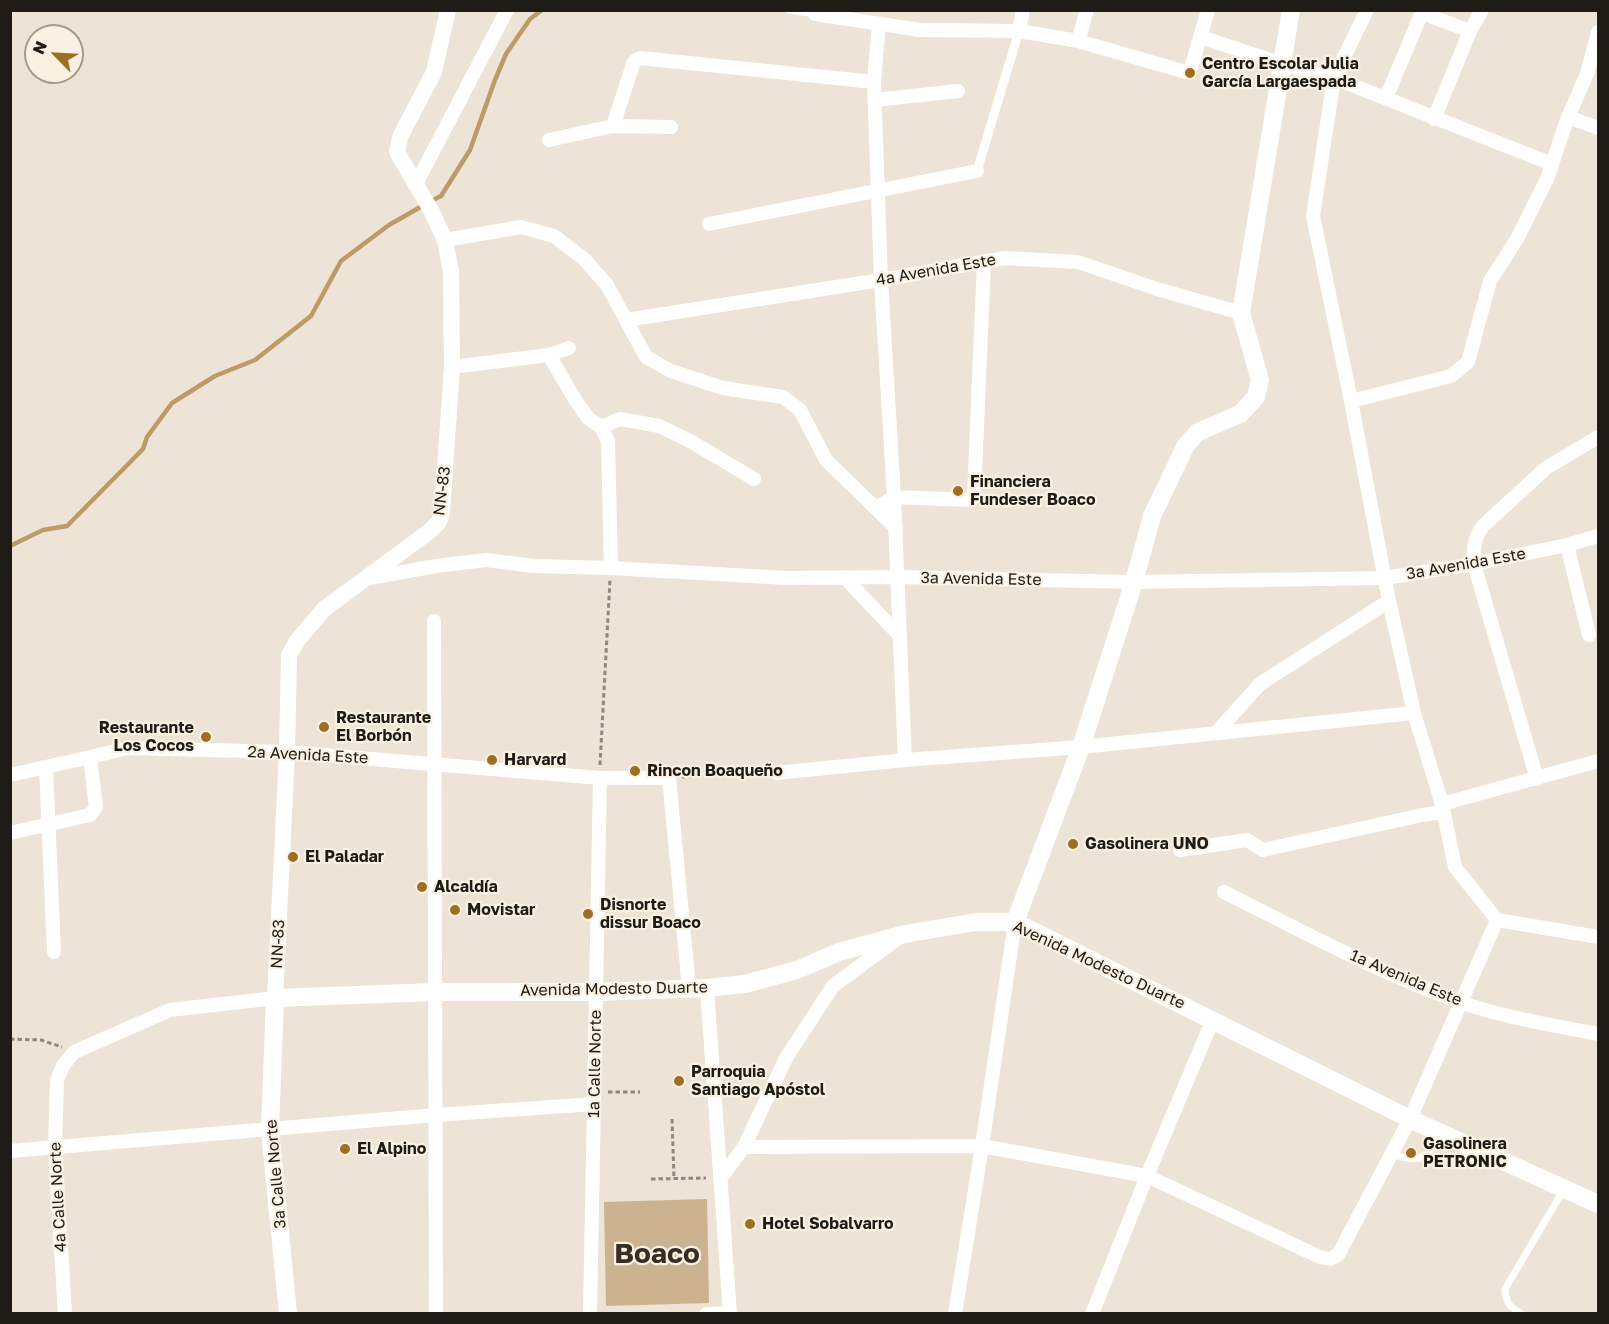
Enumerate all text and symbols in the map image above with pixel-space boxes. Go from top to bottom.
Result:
north arrow [24,24,84,84]
text: N [28,38,51,57]
place label: Centro Escolar Julia García Largaespada [1202,54,1359,92]
marker: Centro Escolar Julia García Largaespada [1183,66,1197,80]
street label: 4a Avenida Este [875,250,997,290]
street label: NN-83 [429,465,455,517]
place label: Financiera Fundeser Boaco [970,472,1096,510]
marker: Financiera Fundeser Boaco [951,484,965,498]
street label: 3a Avenida Este [1405,544,1527,584]
street label: 3a Avenida Este [920,568,1042,590]
place label: Restaurante El Borbón [336,708,431,746]
place label: Restaurante Los Cocos [99,718,194,756]
marker: Restaurante El Borbón [317,720,331,734]
marker: Restaurante Los Cocos [199,730,213,744]
street label: 2a Avenida Este [247,742,369,768]
place label: Harvard [504,750,566,770]
marker: Harvard [485,753,499,767]
place label: Rincon Boaqueño [647,761,783,781]
marker: Rincon Boaqueño [628,764,642,778]
place label: Gasolinera UNO [1085,834,1209,854]
marker: Gasolinera UNO [1066,837,1080,851]
place label: El Paladar [305,847,384,867]
marker: El Paladar [286,850,300,864]
place label: Alcaldía [434,877,498,897]
marker: Alcaldía [415,880,429,894]
place label: Disnorte dissur Boaco [600,895,701,933]
place label: Movistar [467,900,535,920]
marker: Movistar [448,903,462,917]
marker: Disnorte dissur Boaco [581,907,595,921]
street label: Avenida Modesto Duarte [1010,917,1188,1013]
street label: NN-83 [267,919,289,969]
street label: 1a Avenida Este [1347,946,1465,1010]
street label: Avenida Modesto Duarte [520,978,708,1000]
street label: 1a Calle Norte [584,1010,606,1118]
place label: Parroquia Santiago Apóstol [691,1062,825,1100]
marker: Parroquia Santiago Apóstol [672,1074,686,1088]
street label: 3a Calle Norte [262,1119,290,1229]
place label: Gasolinera PETRONIC [1423,1134,1507,1172]
place label: El Alpino [357,1139,426,1159]
street label: 4a Calle Norte [46,1142,70,1252]
marker: El Alpino [338,1142,352,1156]
marker: Gasolinera PETRONIC [1404,1146,1418,1160]
place label: Hotel Sobalvarro [762,1214,894,1234]
marker: Hotel Sobalvarro [743,1217,757,1231]
district label: Boaco [614,1237,700,1271]

